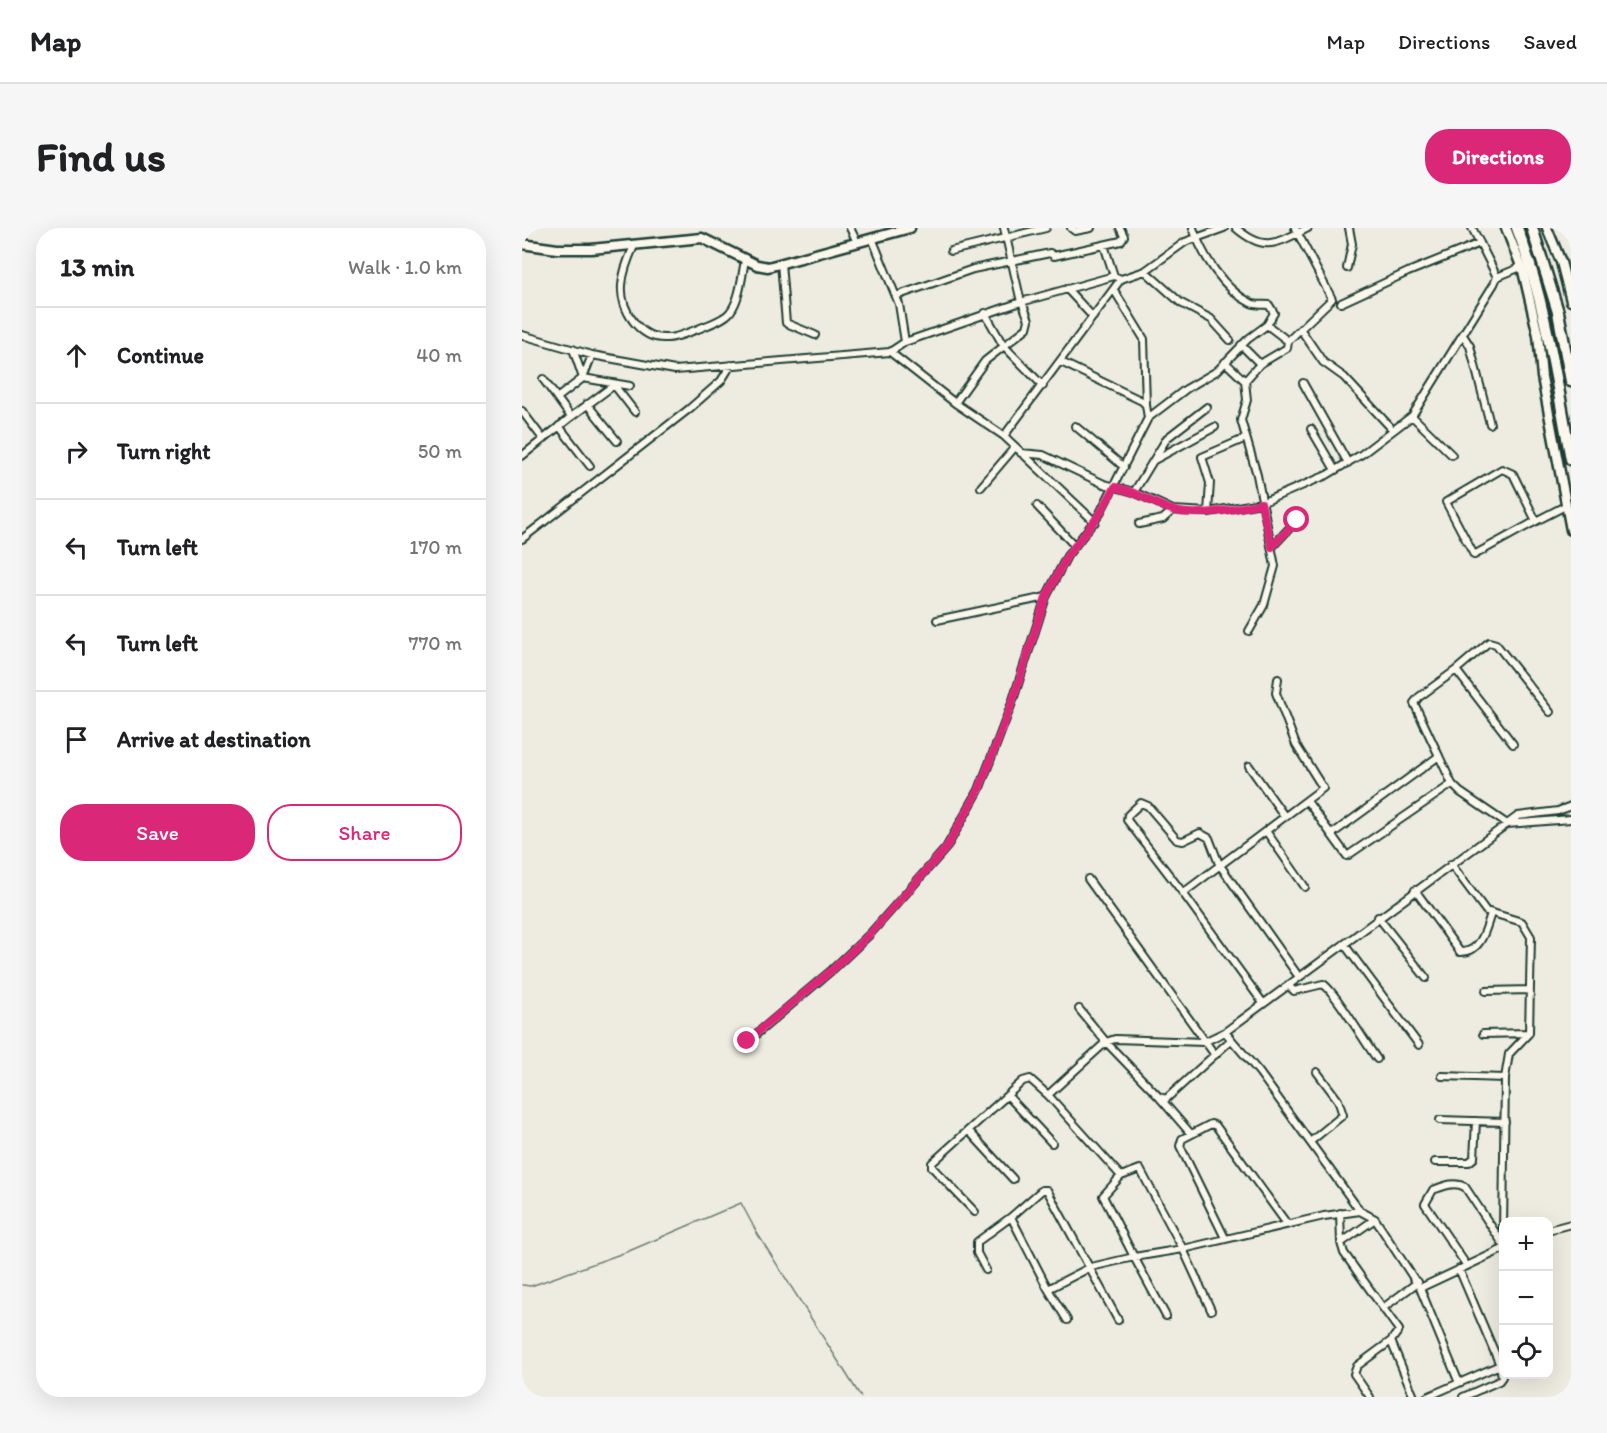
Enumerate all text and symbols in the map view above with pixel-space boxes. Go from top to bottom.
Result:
text: Map [30,24,81,58]
text: Map [1327,29,1365,54]
text: Directions [1398,29,1490,54]
text: Saved [1523,29,1577,54]
button: Directions [1425,129,1571,184]
text: Find us [36,131,166,182]
text: 13 min [60,251,134,283]
text: Walk · 1.0 km [348,255,462,279]
icon: ahead [60,339,93,372]
text: Continue [117,342,204,369]
text: 40 m [416,343,462,367]
icon: right [60,435,93,468]
text: Turn right [117,438,211,465]
text: 50 m [418,439,462,463]
route start [1283,506,1309,532]
icon: left [60,531,93,564]
text: Turn left [117,534,198,561]
text: 170 m [409,535,462,559]
icon: left [60,627,93,660]
text: Turn left [117,630,198,657]
text: 770 m [409,631,462,655]
icon: arrive [60,723,93,756]
text: Arrive at destination [117,726,311,753]
button: Save [60,804,255,861]
button: Share [267,804,462,861]
route end [733,1027,759,1053]
map controls [1499,1217,1553,1379]
button: + [1499,1217,1553,1271]
button: − [1499,1271,1553,1325]
button: locate [1499,1325,1553,1379]

